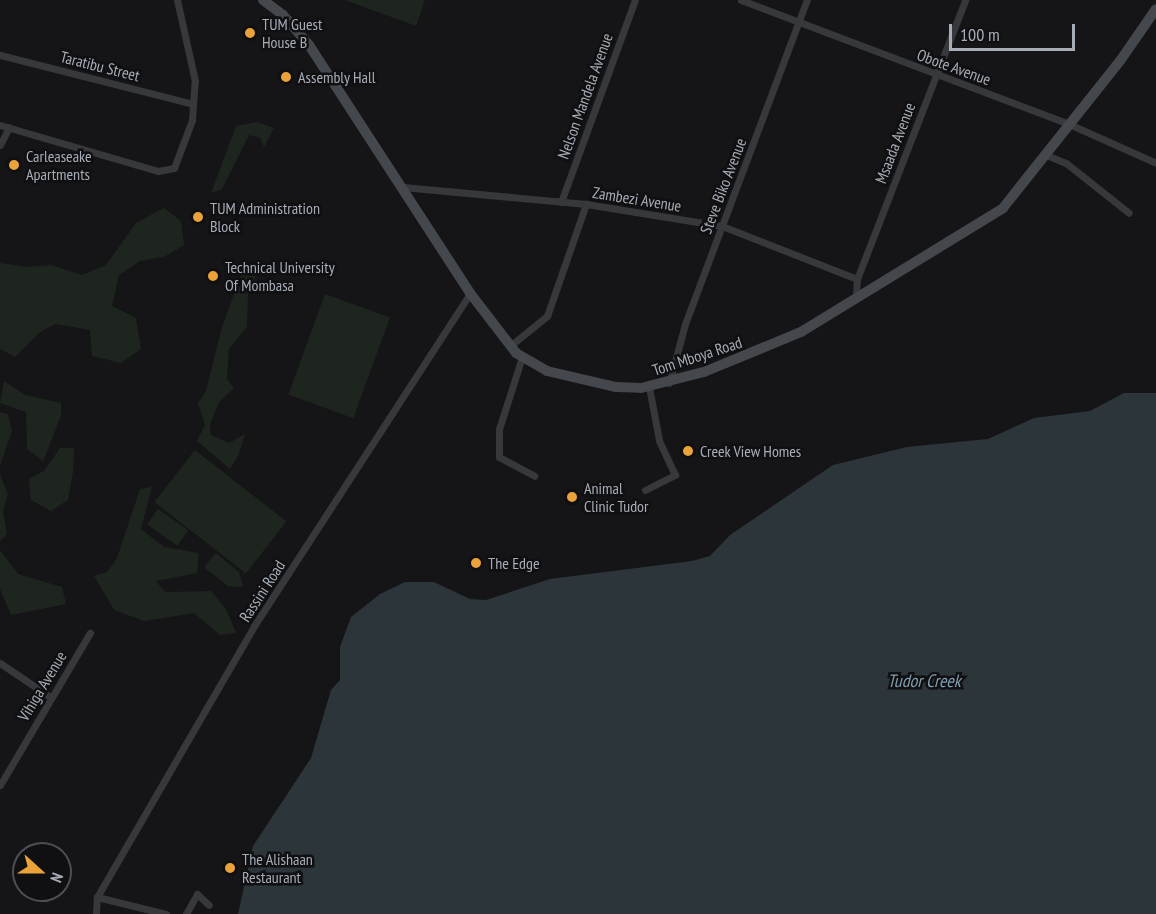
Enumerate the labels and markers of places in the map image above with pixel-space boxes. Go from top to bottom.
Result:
place label: TUM Guest House B [262,14,322,52]
marker: TUM Guest House B [243,26,257,40]
place label: Assembly Hall [298,67,376,87]
marker: Assembly Hall [279,70,293,84]
place label: Carleaseake Apartments [26,146,92,184]
marker: Carleaseake Apartments [7,158,21,172]
place label: TUM Administration Block [210,198,320,236]
marker: TUM Administration Block [191,210,205,224]
place label: Technical University Of Mombasa [225,257,335,295]
marker: Technical University Of Mombasa [206,269,220,283]
place label: Creek View Homes [700,441,802,461]
marker: Creek View Homes [681,444,695,458]
place label: Animal Clinic Tudor [584,478,649,516]
marker: Animal Clinic Tudor [565,490,579,504]
place label: The Edge [488,553,540,573]
marker: The Edge [469,556,483,570]
place label: The Alishaan Restaurant [242,849,313,887]
marker: The Alishaan Restaurant [223,861,237,875]

